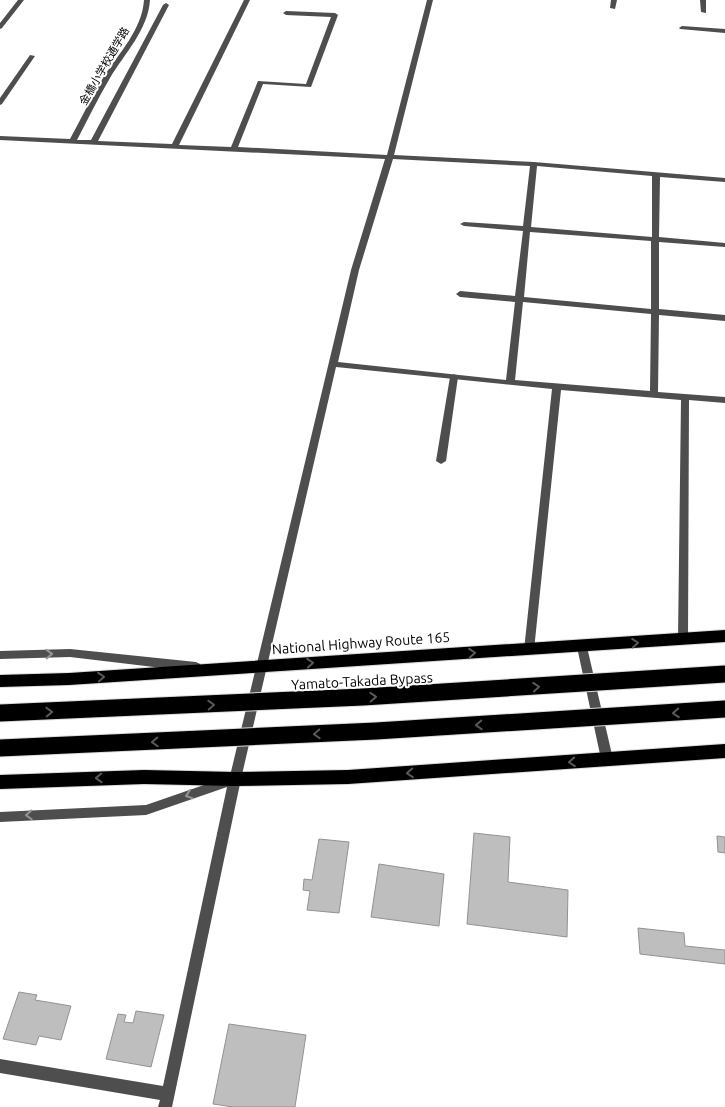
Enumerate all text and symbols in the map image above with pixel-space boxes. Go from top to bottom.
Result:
street label: 金橋小学校通学路 [77,25,131,107]
street label: National Highway Route 165 [271,629,451,657]
one-way arrow [631,637,639,648]
one-way arrow [45,648,53,659]
one-way arrow [469,648,477,659]
one-way arrow [306,658,314,669]
street label: Yamato-Takada Bypass [291,669,433,693]
one-way arrow [97,671,105,682]
one-way arrow [532,681,540,692]
one-way arrow [370,691,378,702]
one-way arrow [207,700,215,711]
one-way arrow [45,707,53,717]
one-way arrow [672,707,680,718]
one-way arrow [475,720,483,731]
one-way arrow [313,729,320,739]
one-way arrow [150,737,158,748]
one-way arrow [567,756,575,767]
one-way arrow [405,767,413,778]
one-way arrow [95,773,103,784]
one-way arrow [186,789,194,799]
one-way arrow [25,810,33,821]

